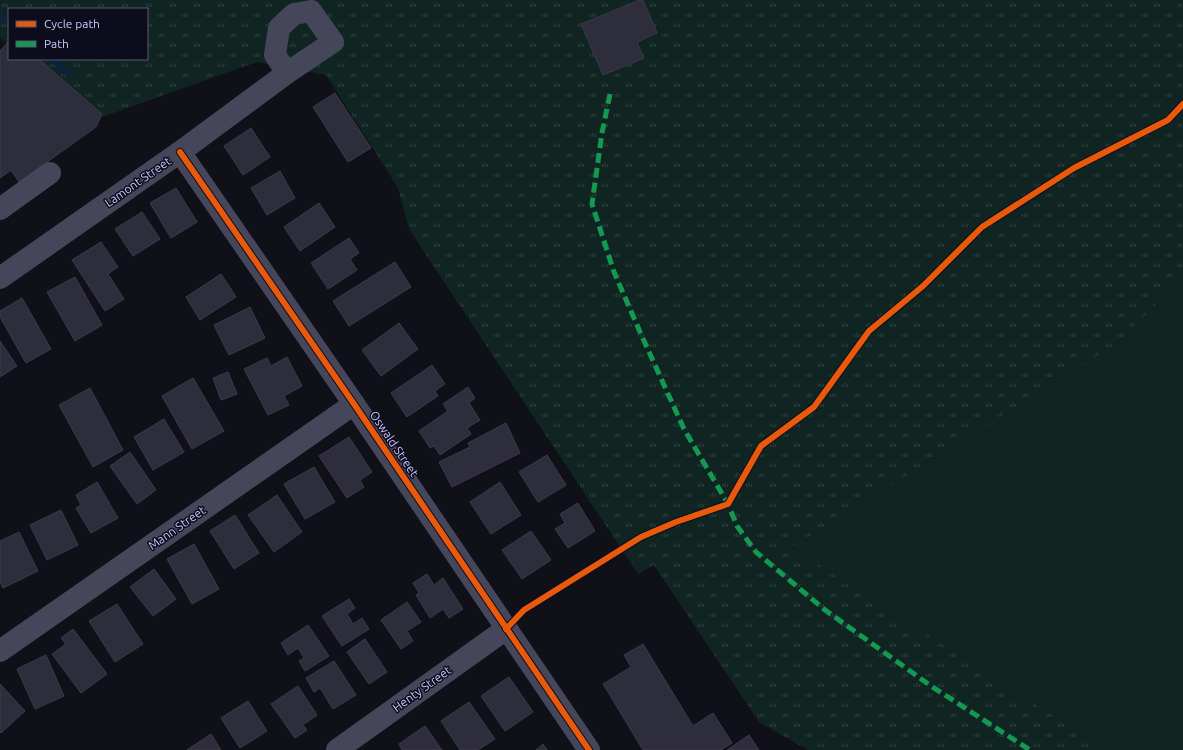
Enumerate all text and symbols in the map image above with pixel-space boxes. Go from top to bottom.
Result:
legend [8,8,148,60]
text: Cycle path [44,17,100,30]
text: Path [44,37,69,50]
street label: Lamont Street [102,154,173,209]
street label: Oswald Street [368,408,421,479]
street label: Mann Street [146,503,208,552]
street label: Henty Street [390,663,454,714]

